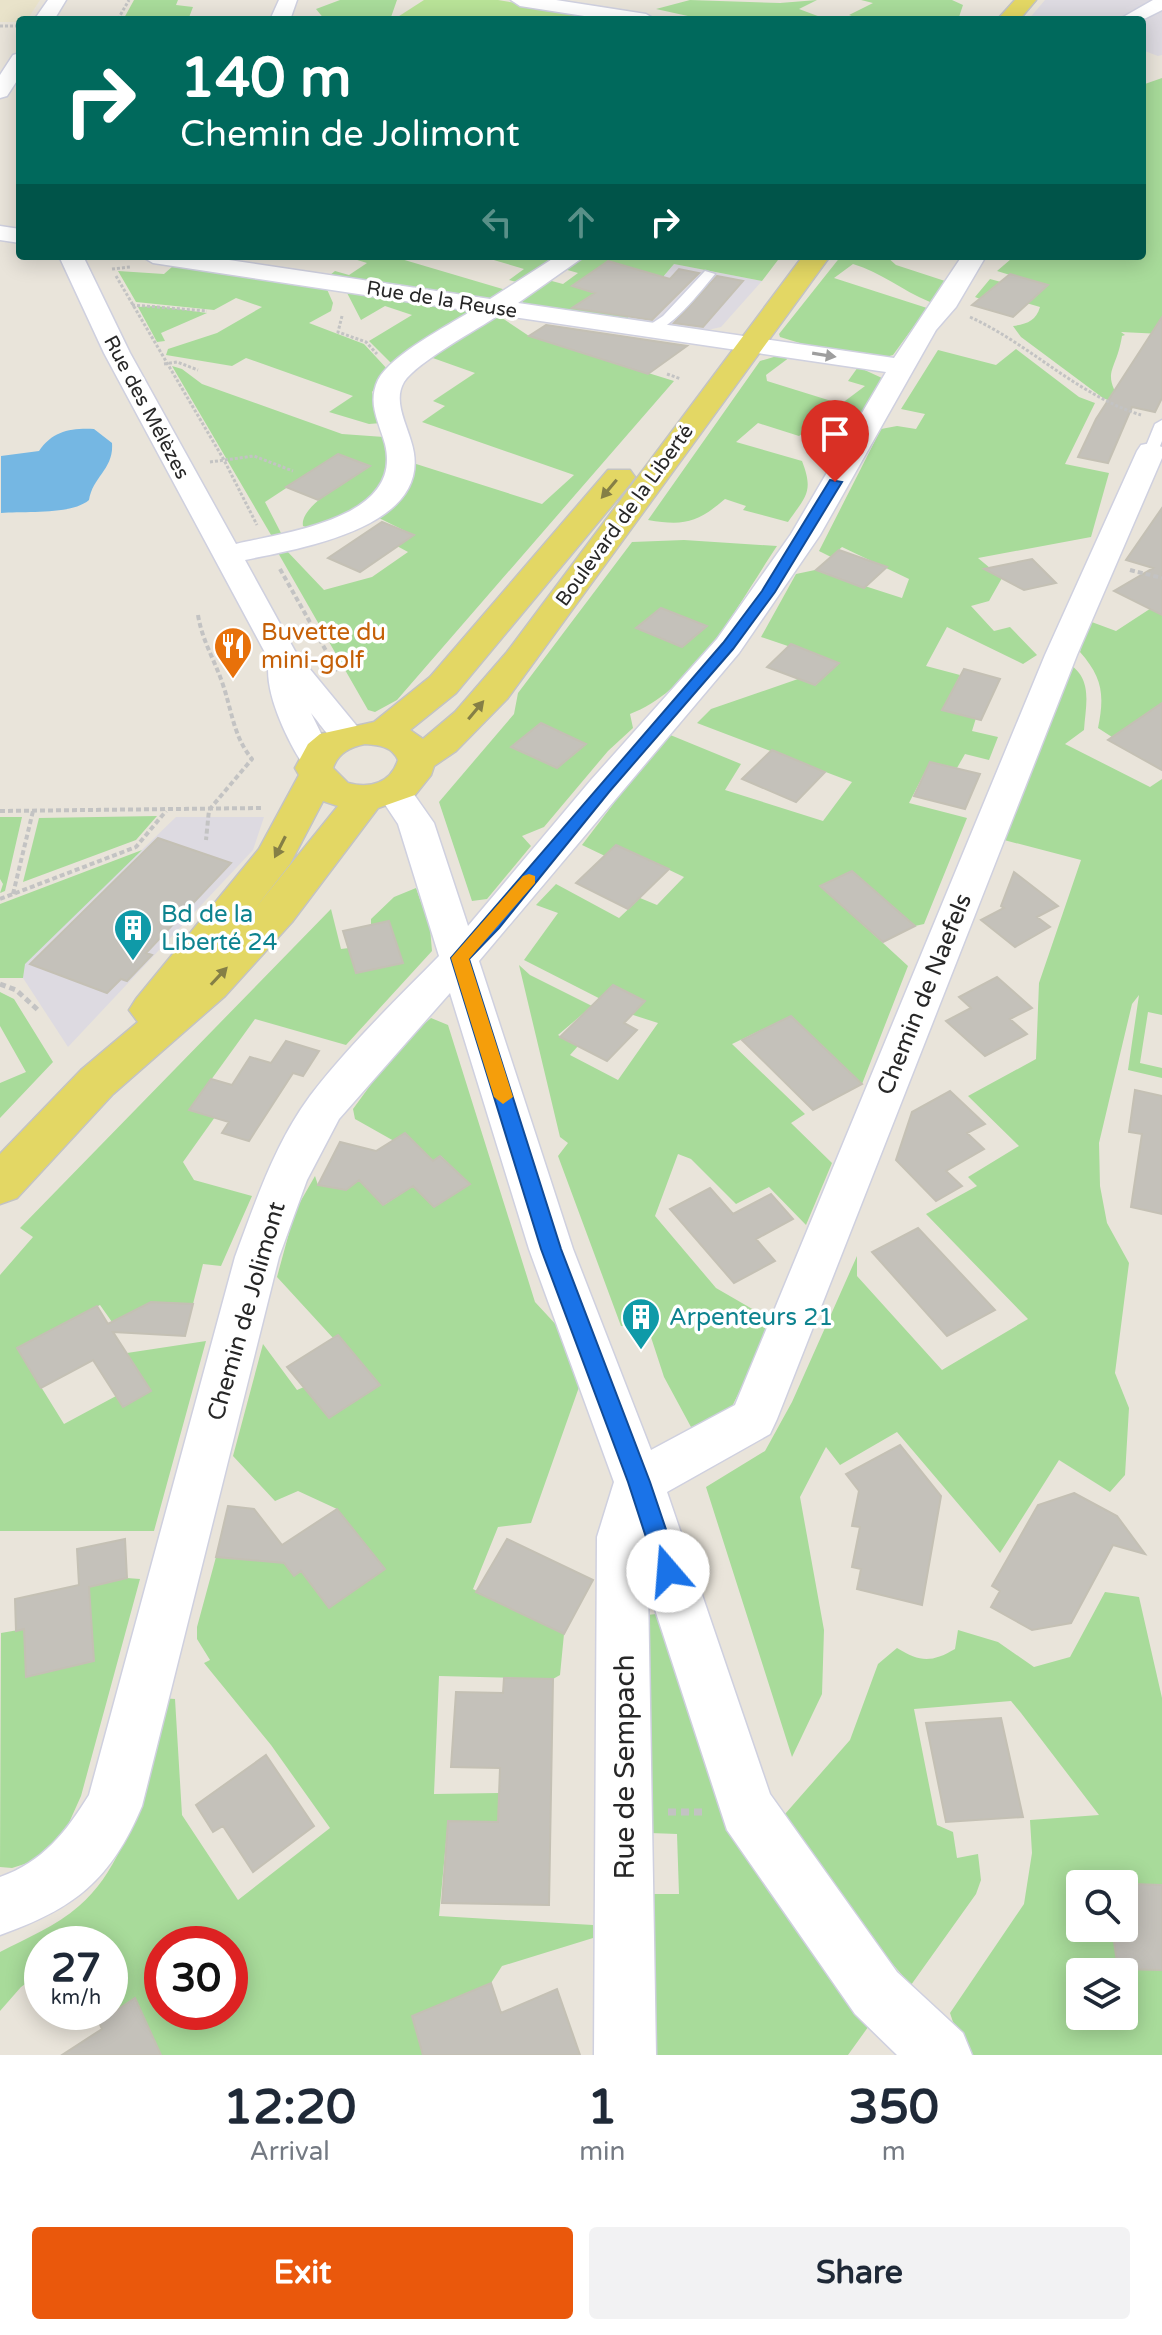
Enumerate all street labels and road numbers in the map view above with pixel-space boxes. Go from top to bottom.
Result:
street label: Rue de la Reuse [365,276,519,324]
street label: Rue des Mélèzes [98,332,194,483]
street label: Boulevard de la Liberté [551,420,699,611]
street label: Chemin de Naefels [871,889,978,1099]
street label: Chemin de Jolimont [201,1198,292,1424]
street label: Rue de Sempach [608,1654,642,1880]

